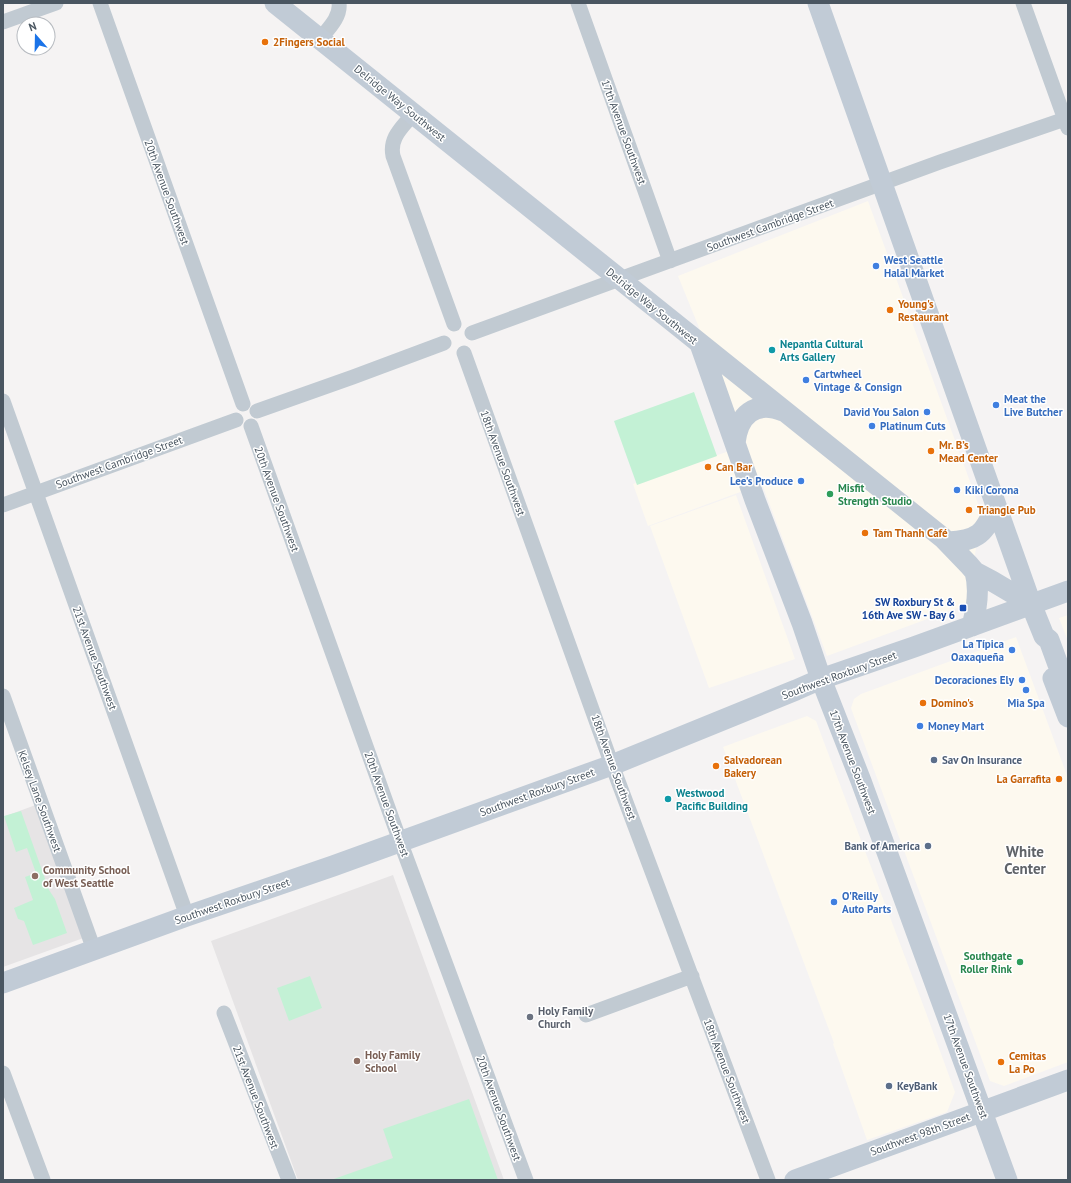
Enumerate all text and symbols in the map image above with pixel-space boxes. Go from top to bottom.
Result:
north arrow [16,16,56,56]
text: N [27,19,38,34]
place label: 2Fingers Social [273,35,345,49]
marker: 2Fingers Social [260,37,270,47]
street label: Delridge Way Southwest [351,62,449,144]
street label: 17th Avenue Southwest [598,78,650,187]
street label: 20th Avenue Southwest [141,137,193,247]
street label: Southwest Cambridge Street [705,195,836,254]
place label: West Seattle Halal Market [884,253,944,280]
marker: West Seattle Halal Market [871,261,881,271]
street label: Delridge Way Southwest [603,265,701,347]
place label: Young's Restaurant [897,297,949,324]
marker: Young's Restaurant [885,305,895,315]
place label: Nepantla Cultural Arts Gallery [780,337,864,364]
marker: Nepantla Cultural Arts Gallery [767,345,777,355]
place label: Cartwheel Vintage & Consign [813,367,902,394]
marker: Cartwheel Vintage & Consign [801,375,811,385]
place label: Meat the Live Butcher [1004,392,1063,419]
marker: Meat the Live Butcher [991,400,1001,410]
place label: David You Salon [843,405,919,419]
marker: David You Salon [922,407,932,417]
street label: 18th Avenue Southwest [477,408,529,518]
place label: Platinum Cuts [880,419,946,433]
marker: Platinum Cuts [867,421,877,431]
street label: Southwest Cambridge Street [54,432,185,491]
place label: Mr. B’s Mead Center [939,438,998,465]
street label: 20th Avenue Southwest [251,444,303,554]
marker: Mr. B’s Mead Center [926,446,936,456]
place label: Can Bar [716,460,752,474]
marker: Can Bar [703,462,713,472]
place label: Lee's Produce [730,474,793,488]
marker: Lee's Produce [796,476,806,486]
place label: Misfit Strength Studio [838,481,912,508]
place label: Kiki Corona [965,483,1019,497]
marker: Kiki Corona [952,485,962,495]
marker: Misfit Strength Studio [825,489,835,499]
place label: Triangle Pub [977,503,1036,517]
marker: Triangle Pub [964,505,974,515]
place label: Tam Thanh Café [873,526,948,540]
marker: Tam Thanh Café [860,528,870,538]
place label: SW Roxbury St & 16th Ave SW - Bay 6 [862,595,955,622]
marker: SW Roxbury St & 16th Ave SW - Bay 6 [958,603,968,613]
street label: 21st Avenue Southwest [70,604,120,712]
place label: La Típica Oaxaqueña [951,637,1004,664]
marker: La Típica Oaxaqueña [1007,645,1017,655]
street label: Southwest Roxbury Street [780,648,898,702]
place label: Decoraciones Ely [935,673,1015,687]
marker: Decoraciones Ely [1017,675,1027,685]
marker: Mia Spa [1021,685,1031,695]
place label: Domino's [931,696,974,710]
place label: Mia Spa [1007,696,1045,710]
marker: Domino's [918,698,928,708]
street label: 17th Avenue Southwest [827,708,879,816]
street label: 18th Avenue Southwest [588,712,640,822]
place label: Money Mart [928,719,984,733]
marker: Money Mart [915,721,925,731]
street label: Kelsey Lane Southwest [15,748,65,854]
street label: 20th Avenue Southwest [361,749,413,859]
place label: Salvadorean Bakery [724,753,782,780]
place label: Sav On Insurance [942,753,1023,767]
marker: Sav On Insurance [929,755,939,765]
marker: Salvadorean Bakery [711,761,721,771]
street label: Southwest Roxbury Street [478,765,596,819]
place label: La Garrafita [997,772,1051,786]
marker: La Garrafita [1054,774,1064,784]
place label: Westwood Pacific Building [676,786,748,813]
marker: Westwood Pacific Building [663,794,673,804]
place label: Bank of America [844,839,920,853]
marker: Bank of America [923,841,933,851]
district label: White Center [1004,842,1047,878]
place label: Community School of West Seattle [43,863,131,890]
marker: Community School of West Seattle [30,871,40,881]
street label: Southwest Roxbury Street [173,875,292,927]
place label: O'Reilly Auto Parts [842,889,892,916]
marker: O'Reilly Auto Parts [829,897,839,907]
place label: Southgate Roller Rink [960,949,1013,976]
marker: Southgate Roller Rink [1015,957,1025,967]
place label: Holy Family Church [538,1004,594,1031]
marker: Holy Family Church [525,1012,535,1022]
street label: 17th Avenue Southwest [940,1012,992,1121]
street label: 18th Avenue Southwest [701,1017,754,1126]
street label: 21st Avenue Southwest [230,1043,282,1151]
place label: Holy Family School [365,1048,421,1075]
place label: Cemitas La Po [1009,1049,1046,1076]
street label: 20th Avenue Southwest [473,1053,525,1163]
marker: Holy Family School [352,1056,362,1066]
marker: Cemitas La Po [996,1057,1006,1067]
place label: KeyBank [897,1079,938,1093]
marker: KeyBank [884,1081,894,1091]
street label: Southwest 98th Street [868,1109,972,1159]

